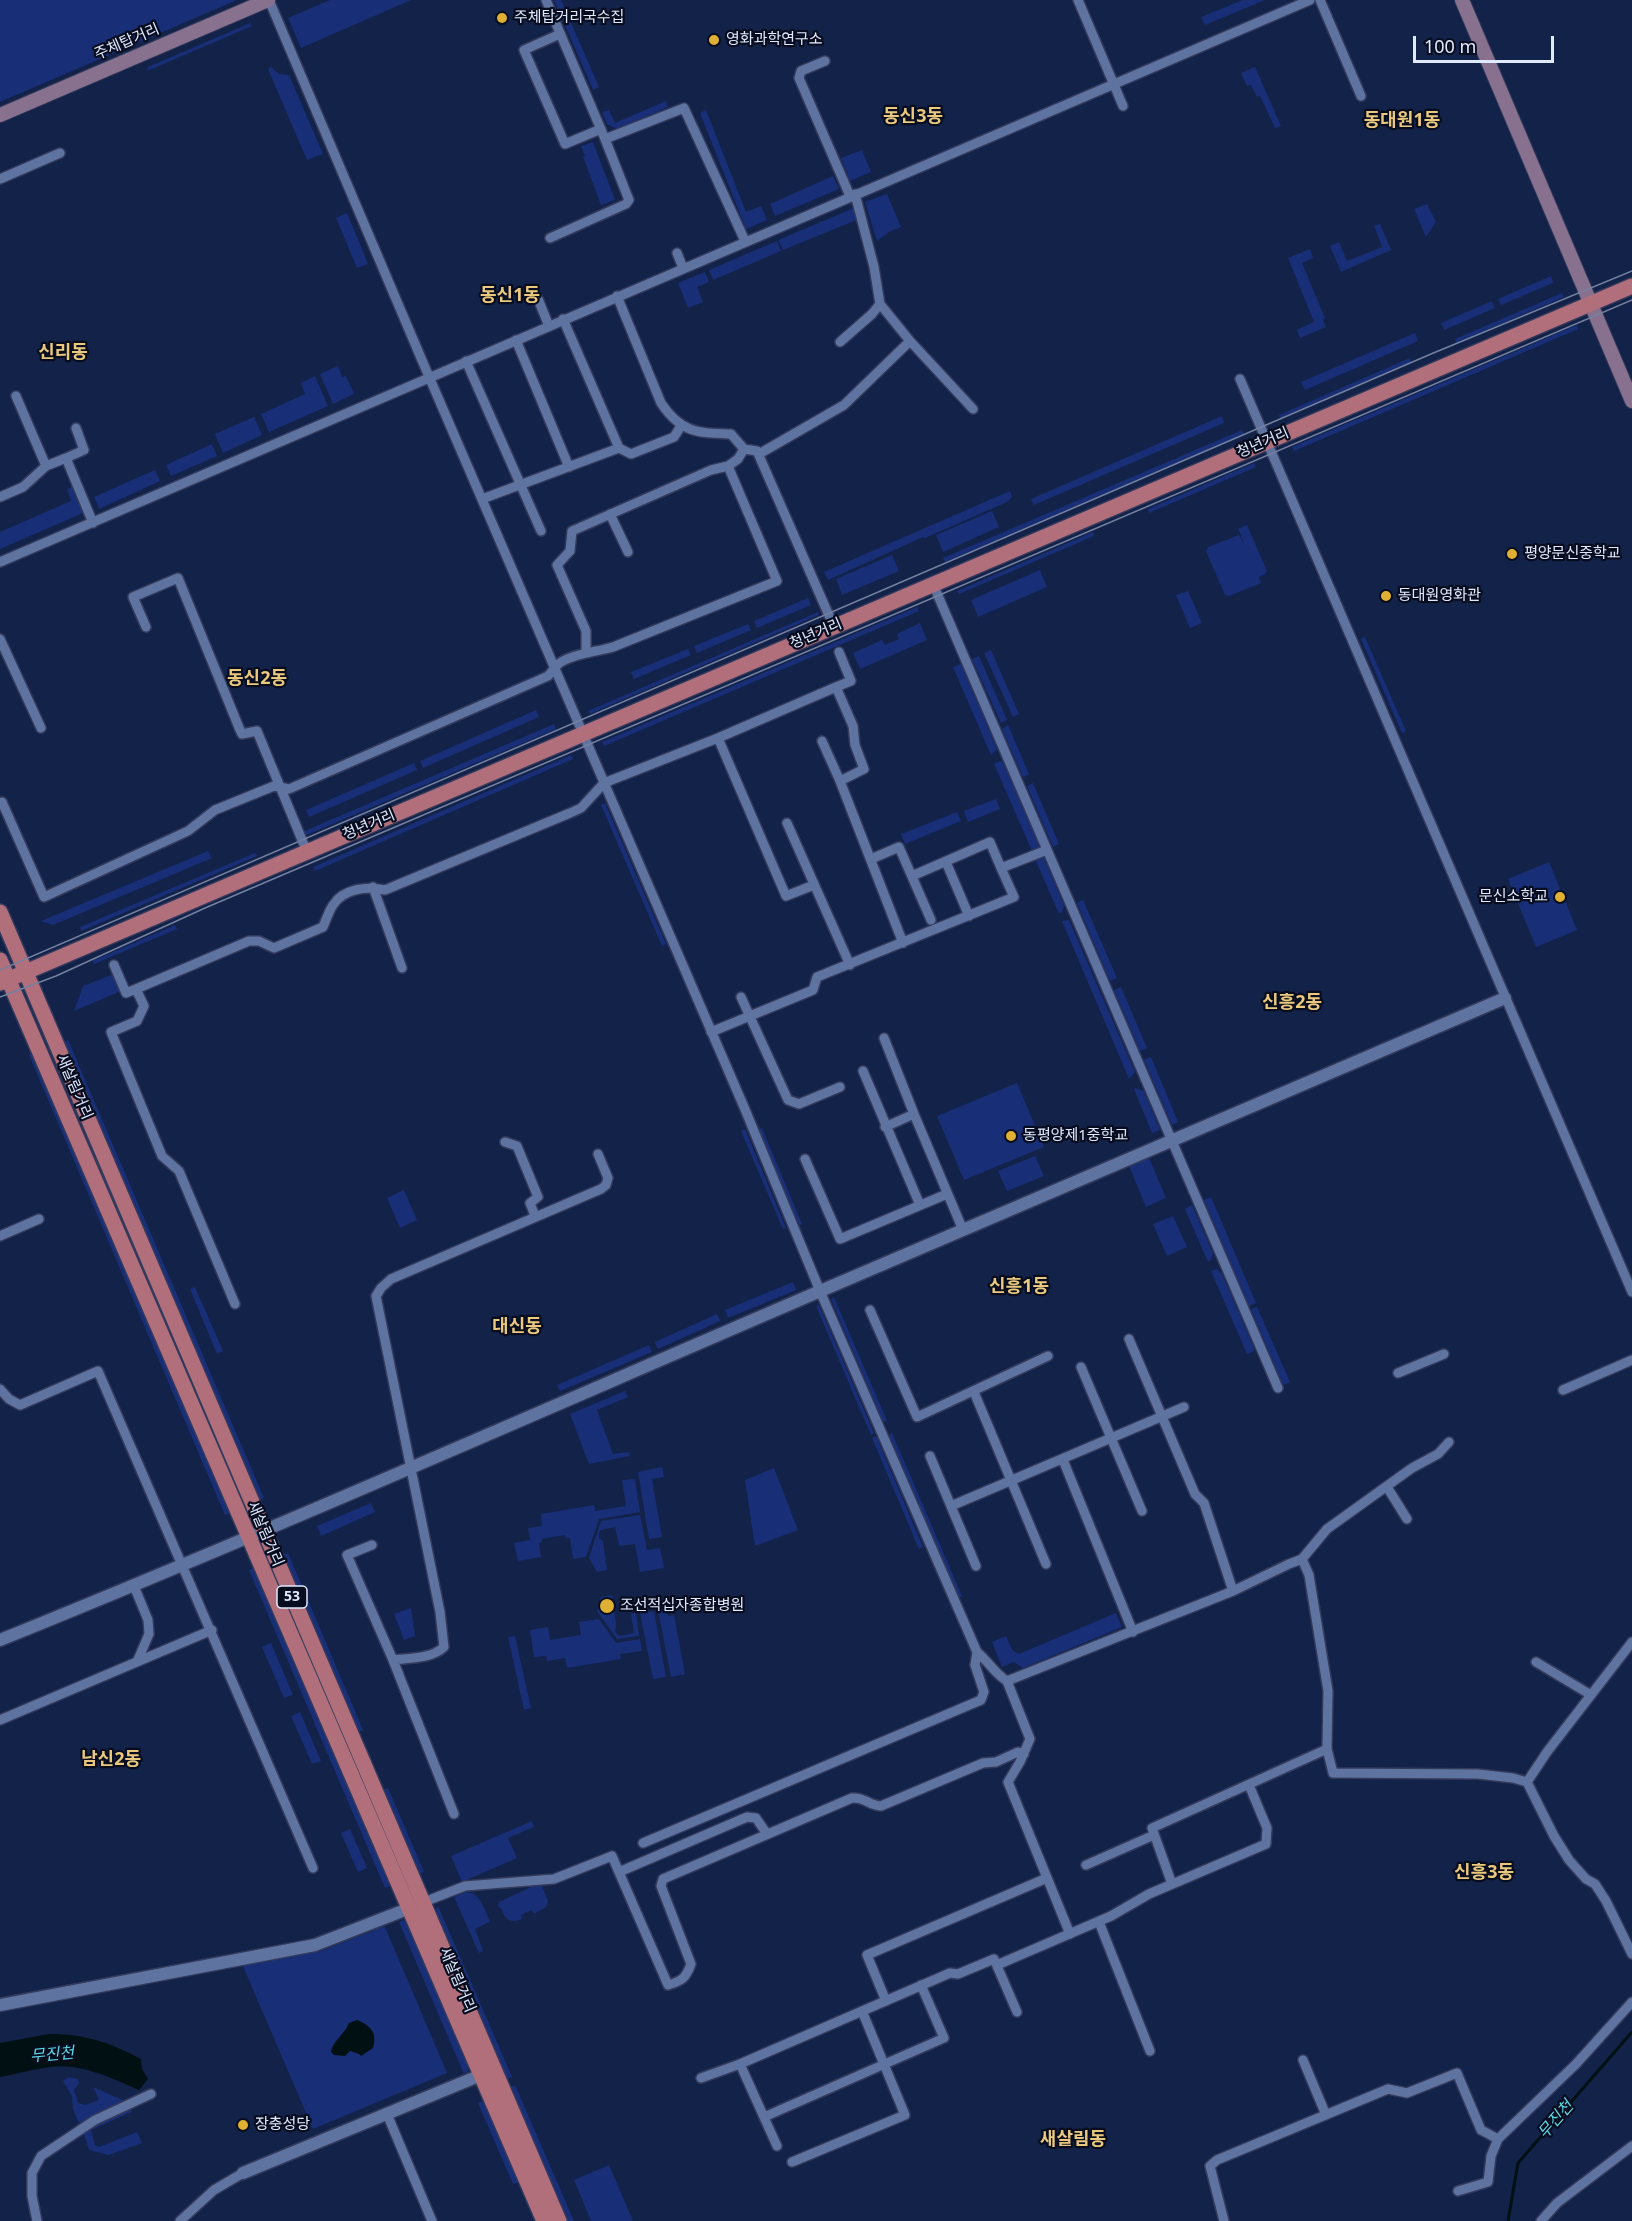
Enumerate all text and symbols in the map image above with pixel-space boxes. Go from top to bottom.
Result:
place label: 주체탑거리국수집 [514,9,624,27]
marker: 주체탑거리국수집 [495,11,509,25]
street label: 주체탑거리 [92,20,162,64]
scale bar [1416,24,1557,62]
place label: 영화과학연구소 [726,31,823,49]
marker: 영화과학연구소 [707,33,721,47]
text: 100 m [1424,34,1476,58]
district label: 동신3동 [883,106,943,128]
district label: 동대원1동 [1364,110,1440,132]
district label: 동신1동 [480,285,540,307]
district label: 신리동 [38,342,88,364]
street label: 청년거리 [1234,424,1292,462]
place label: 평양문신중학교 [1524,545,1621,563]
marker: 평양문신중학교 [1505,547,1519,561]
place label: 동대원영화관 [1398,587,1481,605]
marker: 동대원영화관 [1379,589,1393,603]
street label: 청년거리 [787,615,845,653]
district label: 동신2동 [227,668,287,690]
street label: 청년거리 [340,806,398,844]
place label: 문신소학교 [1479,888,1548,906]
marker: 문신소학교 [1553,890,1567,904]
district label: 신흥2동 [1262,992,1322,1014]
street label: 새살림거리 [52,1052,96,1122]
place label: 동평양제1중학교 [1023,1127,1128,1145]
marker: 동평양제1중학교 [1004,1129,1018,1143]
district label: 신흥1동 [989,1276,1049,1298]
district label: 대신동 [492,1316,542,1338]
street label: 새살림거리 [243,1499,287,1569]
road number: 53 [277,1586,307,1608]
marker: 조선적십자종합병원 [598,1597,616,1615]
place label: 조선적십자종합병원 [620,1597,744,1615]
district label: 남신2동 [81,1749,141,1771]
district label: 신흥3동 [1454,1862,1514,1884]
street label: 새살림거리 [435,1945,479,2015]
water label: 무진천 [29,2044,75,2066]
water label: 무진천 [1534,2097,1578,2143]
place label: 장충성당 [255,2116,310,2134]
marker: 장충성당 [236,2118,250,2132]
district label: 새살림동 [1040,2129,1106,2151]

